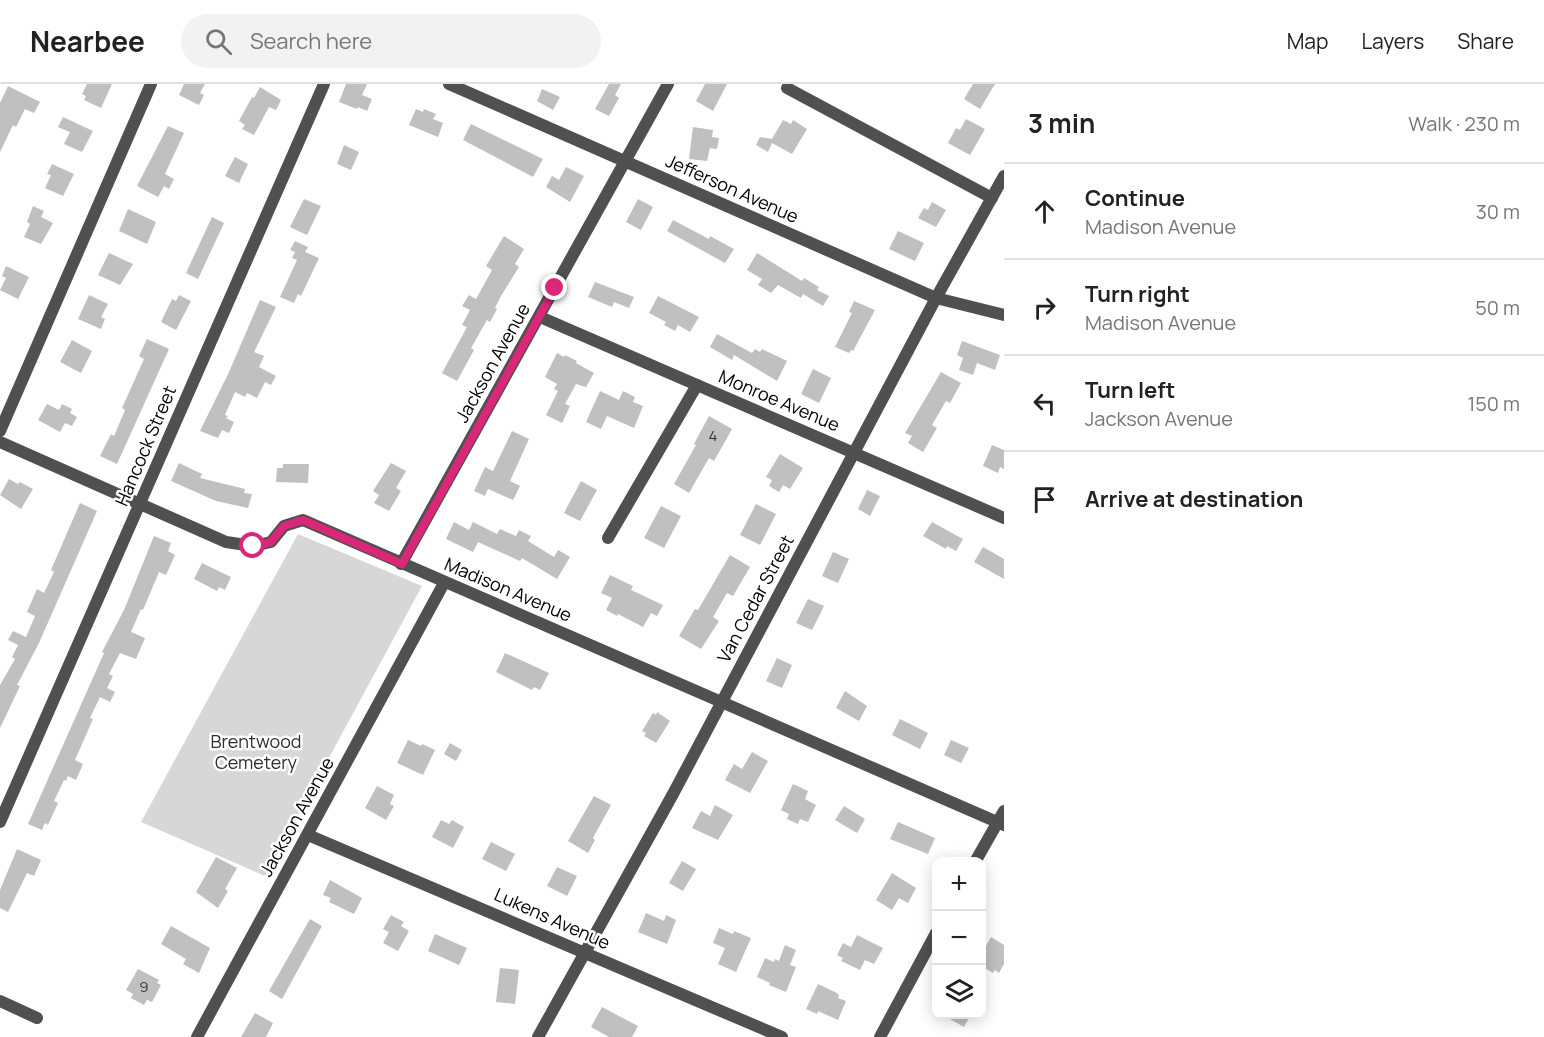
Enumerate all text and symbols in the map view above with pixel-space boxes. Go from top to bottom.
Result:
search box [181,14,601,68]
text: Nearbee [30,22,145,60]
icon: search [202,25,235,58]
text: Search here [250,26,372,56]
text: Map [1287,27,1328,55]
text: Layers [1361,27,1424,55]
text: Share [1457,27,1514,55]
text: 3 min [1028,105,1095,141]
text: Walk · 230 m [1408,110,1520,137]
street label: Jefferson Avenue [662,148,803,228]
text: Continue [1085,183,1185,213]
icon: ahead [1028,195,1061,228]
text: 30 m [1476,198,1520,225]
text: Madison Avenue [1085,213,1236,240]
route end [541,274,567,300]
text: Turn right [1085,279,1190,309]
icon: right [1028,291,1061,324]
text: 50 m [1475,294,1520,321]
street label: Jackson Avenue [449,299,535,427]
text: Madison Avenue [1085,309,1236,336]
street label: Monroe Avenue [715,364,844,436]
text: Turn left [1085,375,1175,405]
street label: Hancock Street [109,382,181,510]
icon: left [1028,387,1061,420]
text: 150 m [1467,390,1520,417]
text: Jackson Avenue [1085,405,1233,432]
house number: 4 [709,425,718,446]
icon: arrive [1028,483,1061,516]
text: Arrive at destination [1085,484,1303,514]
street label: Van Cedar Street [711,530,799,667]
route start [239,532,265,558]
street label: Madison Avenue [441,551,576,627]
park label: Brentwood Cemetery [211,729,301,774]
street label: Jackson Avenue [253,753,339,881]
map controls [932,857,986,1019]
button: + [932,857,986,911]
street label: Lukens Avenue [491,882,614,954]
button: − [932,911,986,965]
button: layers [932,965,986,1019]
house number: 9 [139,976,149,997]

